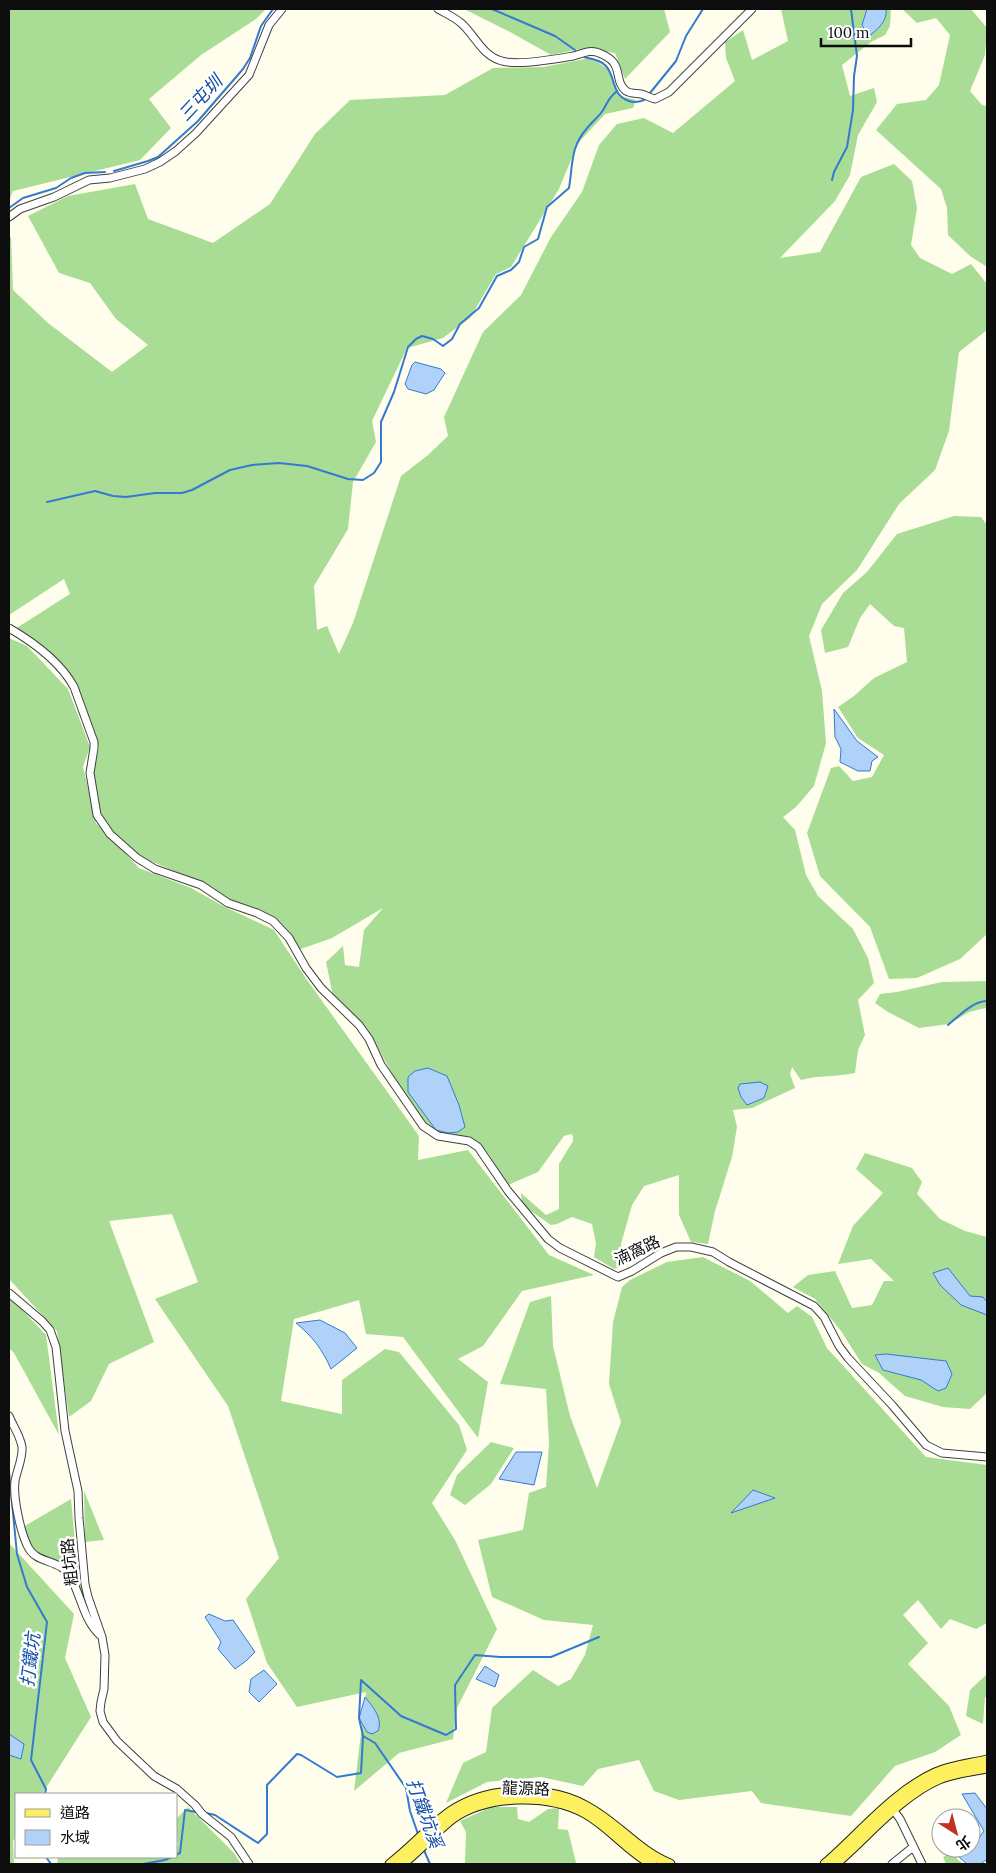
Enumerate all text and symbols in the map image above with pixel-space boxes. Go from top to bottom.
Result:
scale bar [821,15,911,47]
text: 100 m [828,23,869,42]
water label: 三屯圳 [173,68,229,126]
street label: 湳窩路 [611,1231,663,1269]
street label: 粗坑路 [57,1537,81,1587]
water label: 打鐵坑 [15,1629,45,1688]
water label: 打鐵坑溪 [402,1775,449,1854]
street label: 龍源路 [502,1777,550,1799]
legend [15,1793,178,1858]
text: 道路 [60,1803,90,1822]
north arrow [931,1808,981,1858]
text: 水域 [60,1828,90,1847]
text: 北 [953,1832,975,1855]

